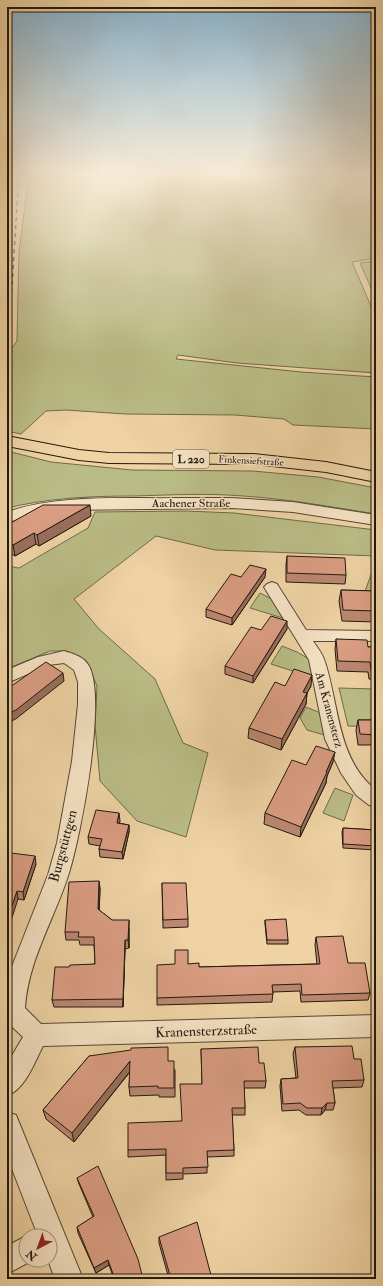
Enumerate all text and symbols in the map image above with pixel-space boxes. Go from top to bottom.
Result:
road number: L 220 [173,450,209,468]
street label: Finkensiefstraße [218,453,284,469]
street label: Aachener Straße [151,496,230,511]
street label: Am Kranensterz [311,669,346,750]
street label: Burgstüttgen [45,808,81,884]
street label: Kranensterzstraße [155,1021,257,1041]
north arrow [18,1228,58,1268]
text: N [23,1246,41,1264]

